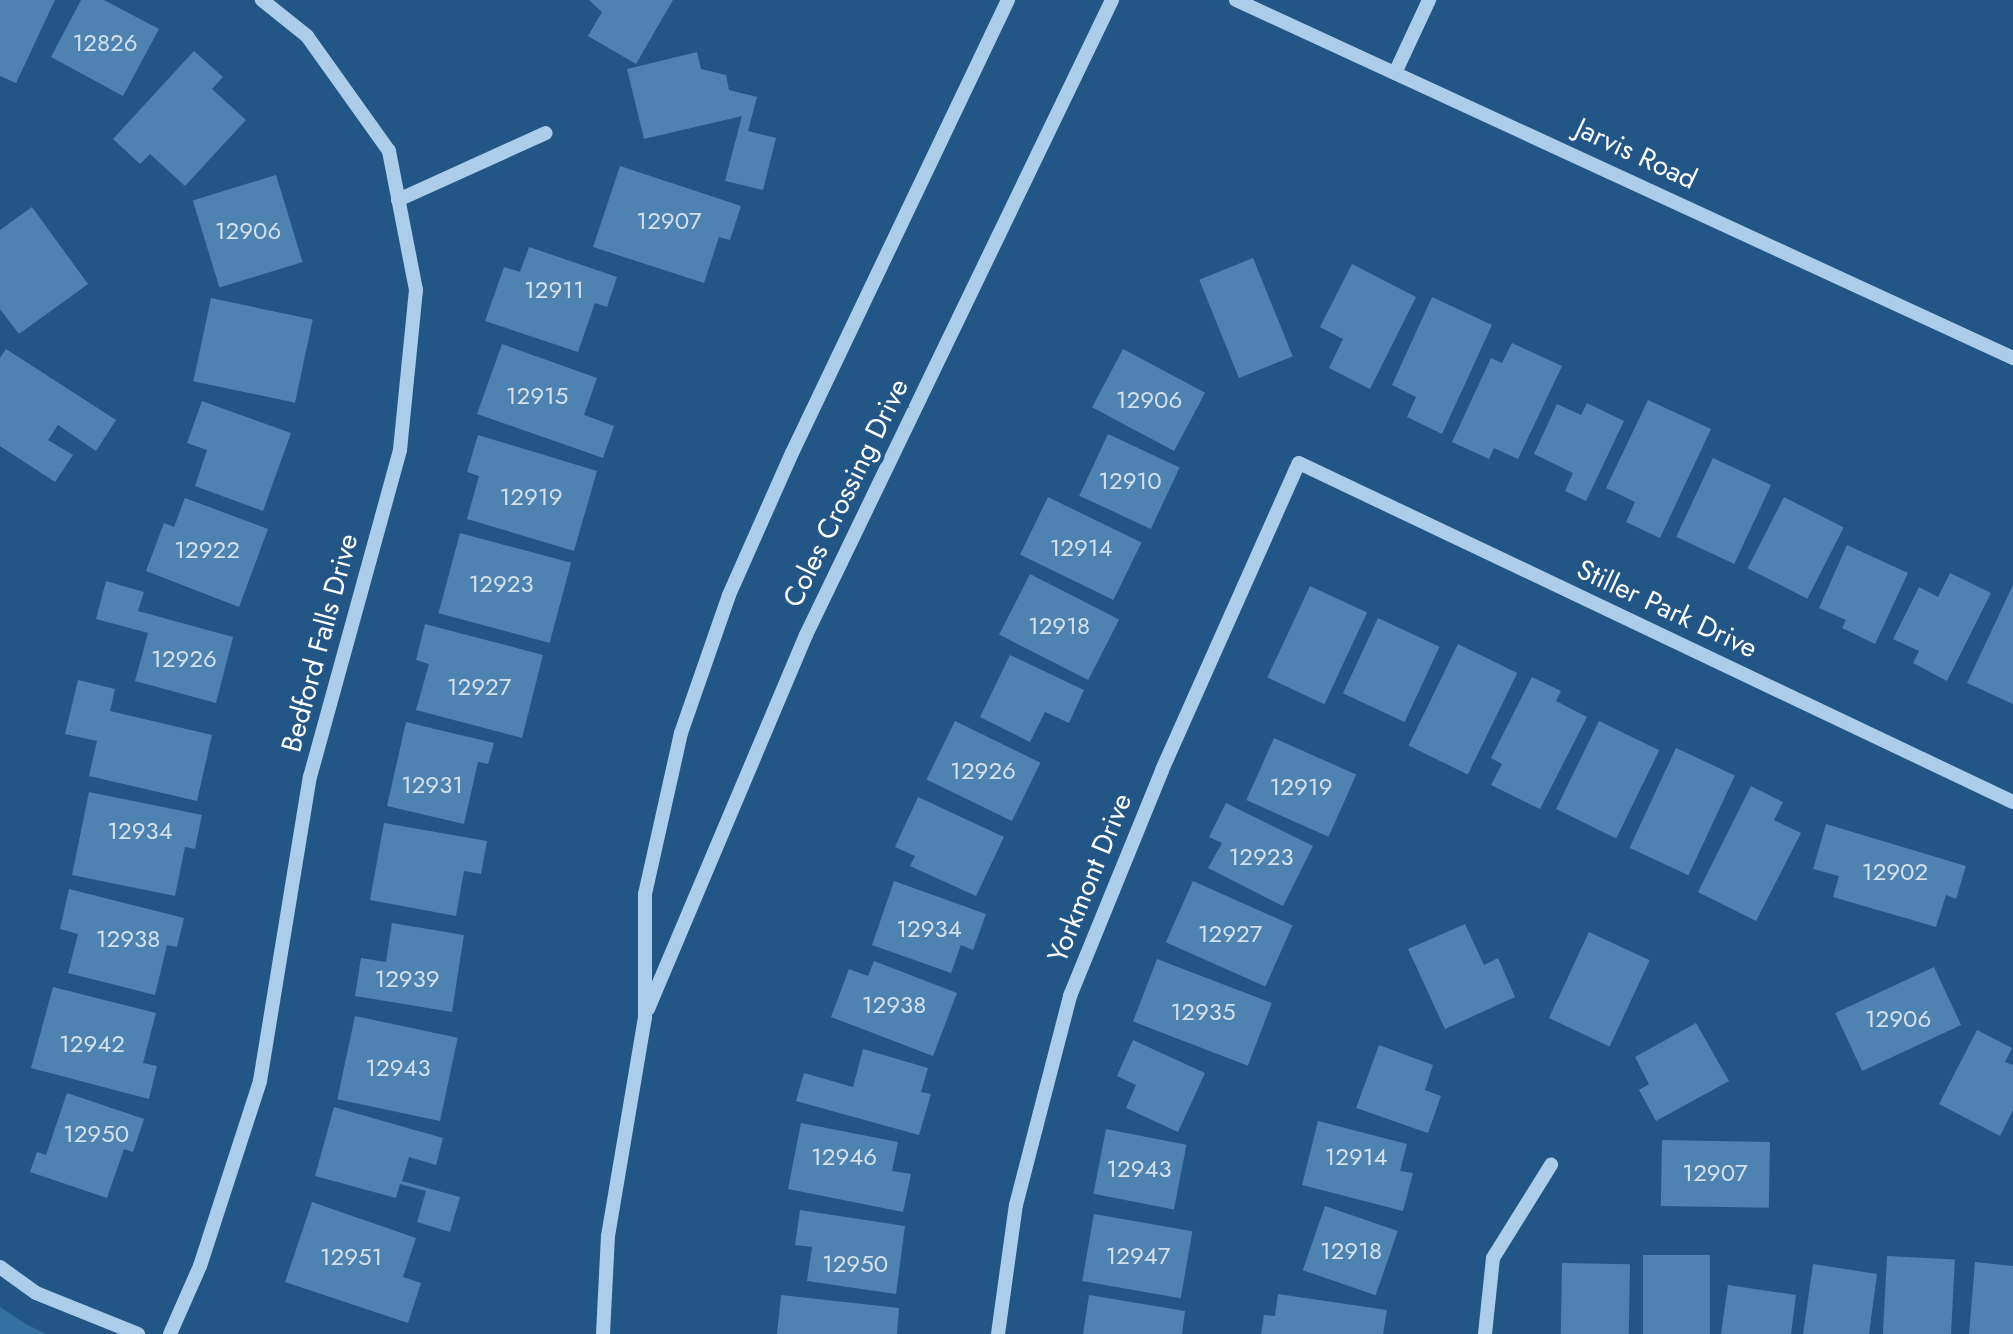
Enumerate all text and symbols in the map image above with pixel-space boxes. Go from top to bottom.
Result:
house number: 12826 [72,29,138,57]
street label: Jarvis Road [1570,111,1702,197]
house number: 12907 [636,207,702,235]
house number: 12906 [215,217,281,245]
house number: 12911 [524,276,584,304]
street label: Coles Crossing Drive [776,373,916,613]
house number: 12915 [506,382,568,410]
house number: 12906 [1116,386,1182,414]
house number: 12910 [1098,467,1162,495]
house number: 12919 [500,483,562,511]
street label: Bedford Falls Drive [275,530,365,756]
house number: 12914 [1049,534,1113,562]
house number: 12922 [174,536,240,564]
street label: Stiller Park Drive [1571,553,1763,665]
house number: 12923 [468,570,534,598]
house number: 12918 [1028,612,1090,640]
house number: 12926 [151,645,217,673]
house number: 12927 [447,673,511,701]
house number: 12926 [950,757,1016,785]
house number: 12931 [401,771,463,799]
house number: 12919 [1270,773,1332,801]
street label: Yorkmont Drive [1041,789,1139,967]
house number: 12934 [107,817,173,845]
house number: 12923 [1228,843,1294,871]
house number: 12902 [1862,858,1928,886]
house number: 12934 [896,915,962,943]
house number: 12927 [1198,920,1262,948]
house number: 12938 [96,925,160,953]
house number: 12939 [374,965,440,993]
house number: 12938 [862,991,926,1019]
house number: 12935 [1171,998,1235,1026]
house number: 12906 [1865,1005,1931,1033]
house number: 12942 [59,1030,125,1058]
house number: 12943 [365,1054,431,1082]
house number: 12950 [63,1120,129,1148]
house number: 12946 [811,1143,877,1171]
house number: 12914 [1324,1143,1388,1171]
house number: 12943 [1106,1155,1172,1183]
house number: 12907 [1682,1159,1748,1187]
house number: 12918 [1320,1237,1382,1265]
house number: 12947 [1106,1242,1170,1270]
house number: 12951 [320,1243,382,1271]
house number: 12950 [822,1250,888,1278]

